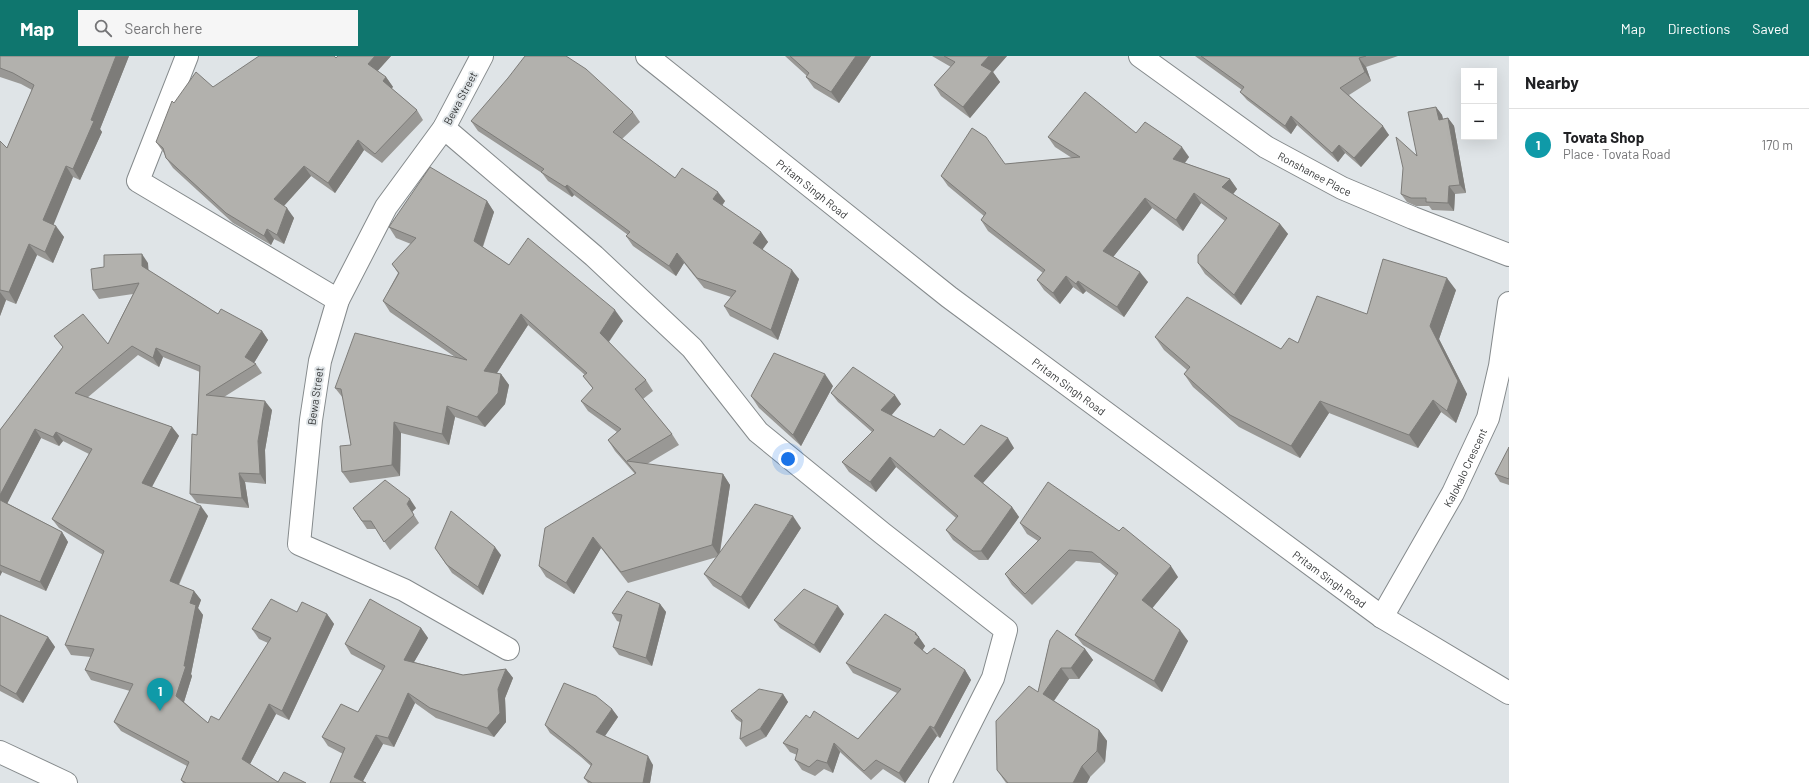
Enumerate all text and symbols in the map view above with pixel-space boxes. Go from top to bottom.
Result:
search box [78,10,358,46]
text: Map [20,17,54,40]
icon: search [92,17,114,39]
text: Search here [124,19,202,37]
text: Map [1621,20,1646,37]
text: Directions [1668,20,1730,37]
text: Saved [1752,20,1789,37]
map controls [1461,68,1497,140]
button: + [1461,68,1497,104]
street label: Bewa Street [441,69,479,127]
text: Nearby [1525,72,1579,92]
button: − [1461,104,1497,140]
text: Tovata Shop [1563,128,1644,146]
text: 1 [1536,137,1540,153]
text: 170 m [1762,137,1793,153]
text: Place · Tovata Road [1563,146,1671,162]
street label: Ronshanee Place [1276,148,1354,198]
street label: Pritam Singh Road [774,156,851,221]
street label: Pritam Singh Road [1030,355,1109,417]
street label: Bewa Street [305,366,325,426]
street label: Kalokalo Crescent [1440,426,1489,509]
your location [778,449,798,469]
street label: Pritam Singh Road [1291,547,1369,610]
pin: 1 [147,678,173,711]

